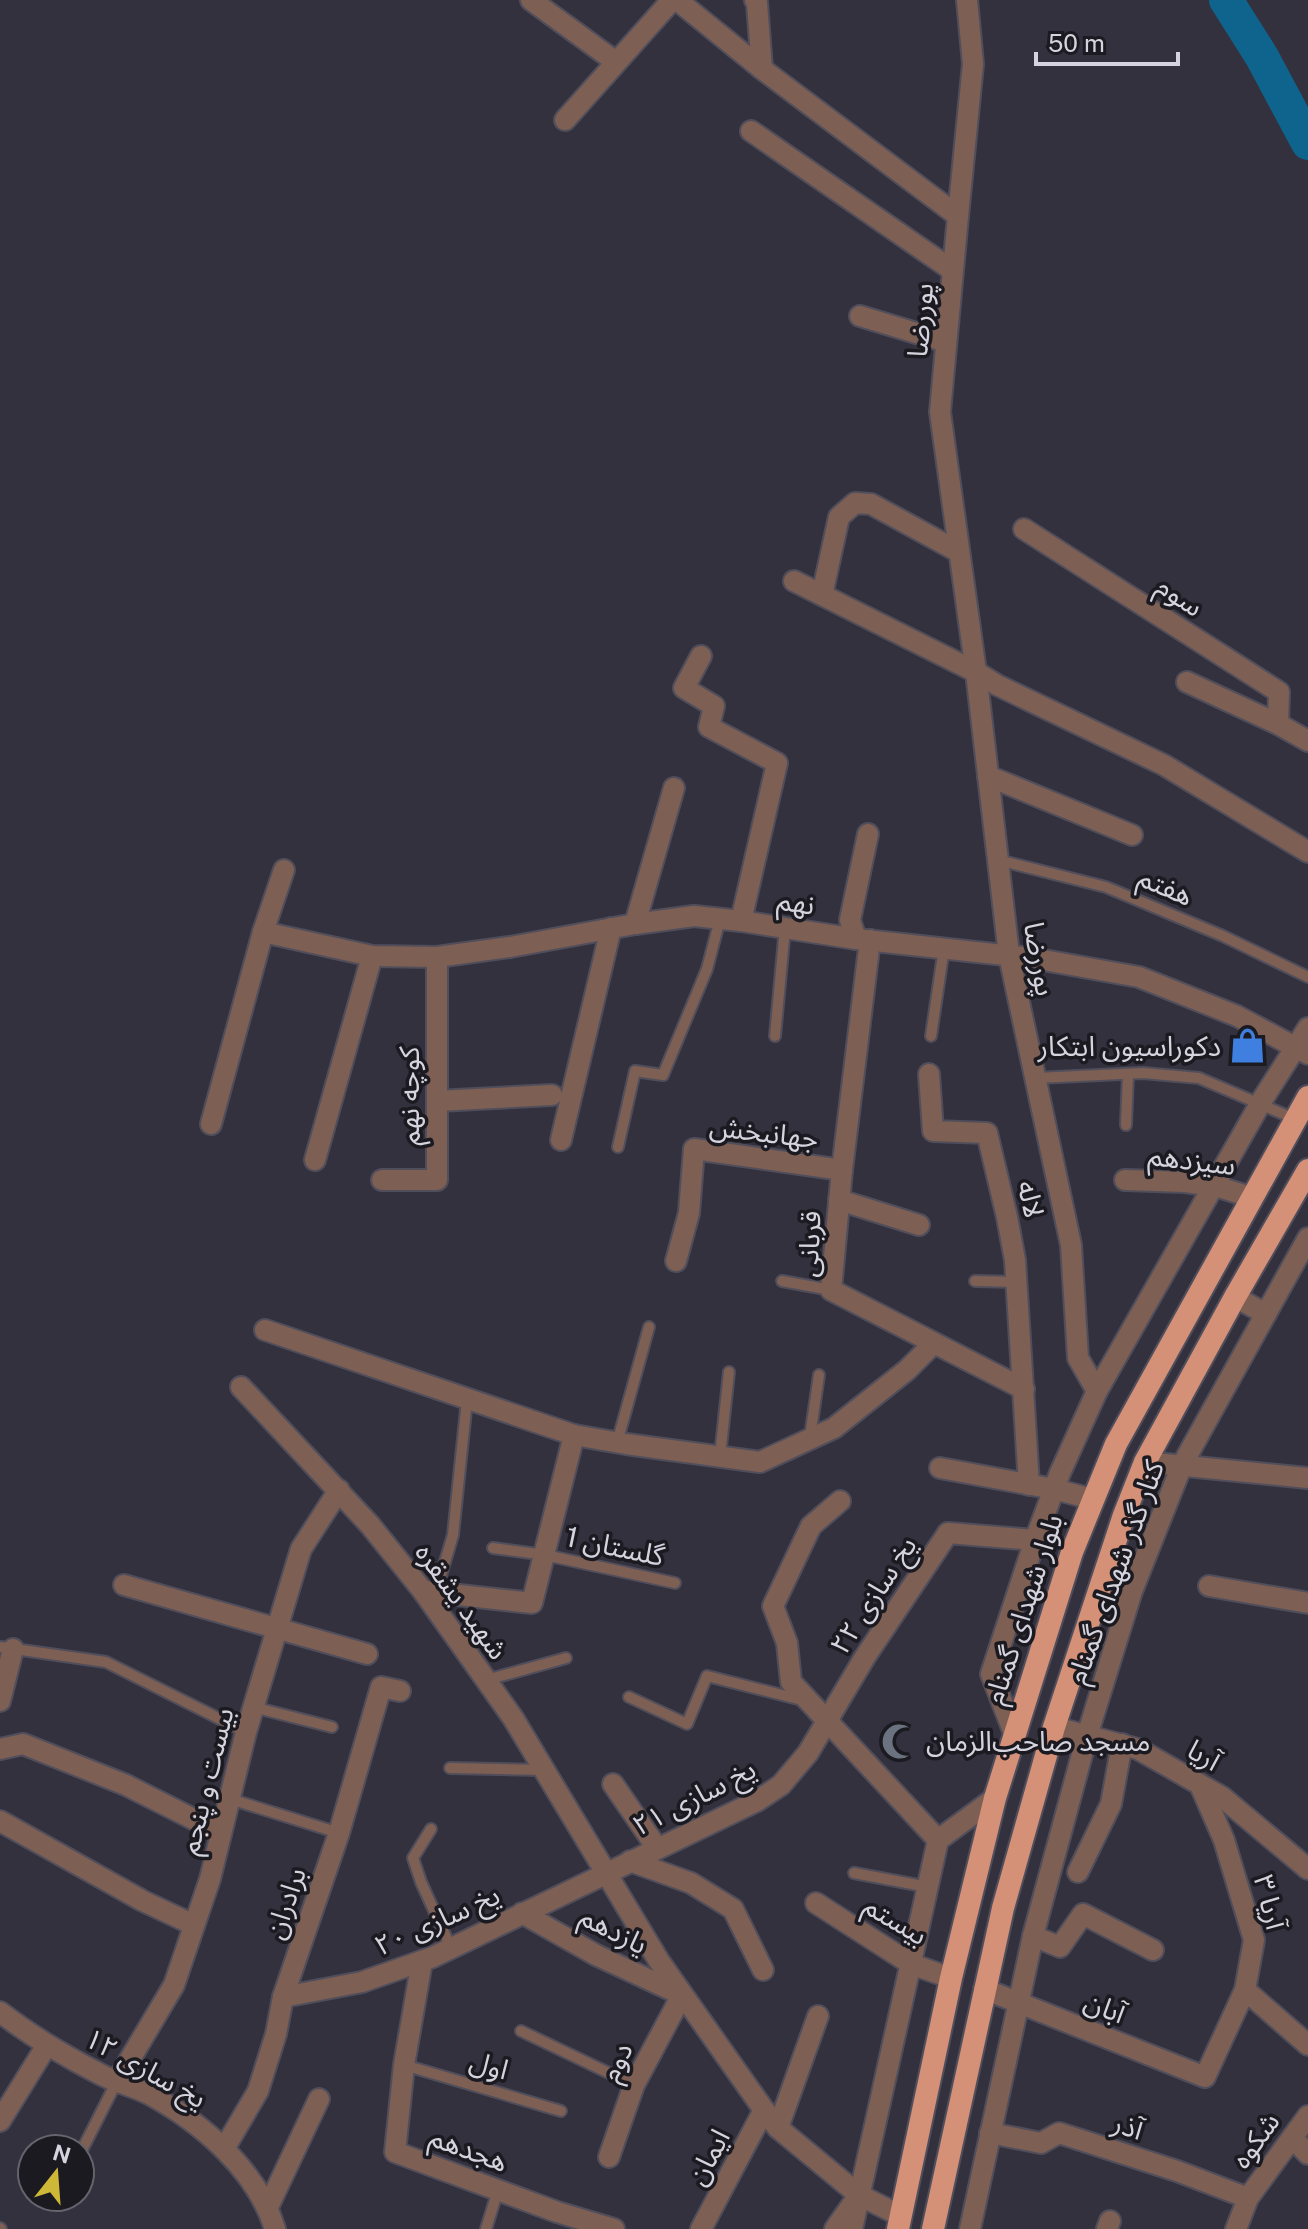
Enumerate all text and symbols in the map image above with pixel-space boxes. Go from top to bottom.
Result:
scale bar [1036,16,1178,66]
text: 50 m [1048,29,1105,57]
street label: پوررضا [900,281,941,359]
street label: سوم [1148,568,1210,627]
street label: هفتم [1132,859,1198,917]
street label: نهم [774,882,817,927]
street label: پوررضا [1016,919,1063,999]
shop icon: دکوراسیون ابتکار [1228,1027,1266,1065]
place label: دکوراسیون ابتکار [1037,1029,1221,1063]
street label: کوچه نهم [392,1046,431,1146]
street label: جهانبخش [708,1108,820,1156]
street label: سیزدهم [1146,1138,1238,1187]
street label: لاله [1011,1177,1052,1221]
street label: قربانی [790,1210,828,1278]
street label: کنار گذر شهدای گمنام [1059,1455,1175,1689]
street label: بلوار شهدای گمنام [976,1510,1074,1710]
street label: گلستان 1 [563,1519,668,1572]
street label: یخ سازی ۲۲ [822,1530,927,1663]
street label: شهید یشقره [408,1536,516,1666]
street label: بیست و پنجم [171,1704,245,1859]
mosque icon: مسجد صاحب‌الزمان [881,1722,919,1760]
place label: مسجد صاحب‌الزمان [926,1724,1151,1758]
street label: آریا [1181,1732,1228,1779]
street label: یخ سازی ۲۱ [627,1751,763,1846]
street label: برادران [257,1863,313,1943]
street label: آریا ۳ [1247,1871,1294,1935]
street label: یخ سازی ۲۰ [369,1877,507,1966]
street label: بیستم [856,1888,934,1956]
street label: یازدهم [572,1899,653,1966]
street label: آبان [1080,1983,1132,2030]
street label: یخ سازی ۱۲ [77,2021,213,2119]
street label: دوم [592,2037,643,2089]
street label: اول [466,2043,512,2087]
street label: آذر [1107,2105,1149,2147]
street label: شکوه [1223,2105,1287,2175]
street label: هجدهم [424,2119,513,2183]
street label: ایمان [679,2123,736,2190]
north arrow [16,2133,96,2213]
text: N [50,2139,74,2169]

